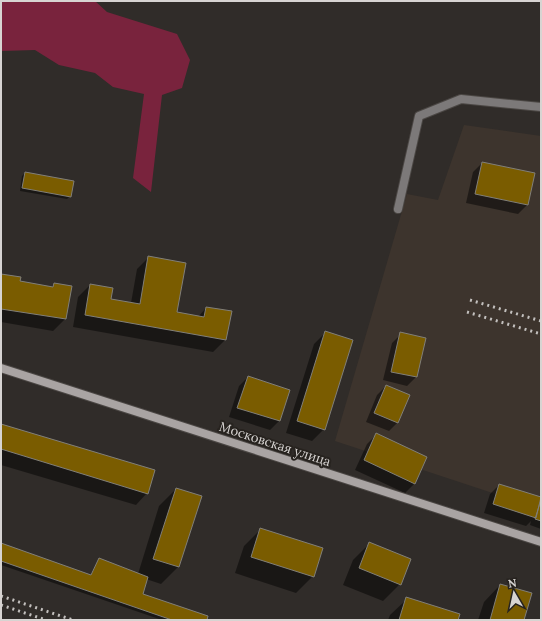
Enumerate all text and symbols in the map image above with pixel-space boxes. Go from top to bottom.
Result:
street label: Московская улица [217,418,333,470]
north arrow [494,573,534,613]
text: N [507,575,518,591]

